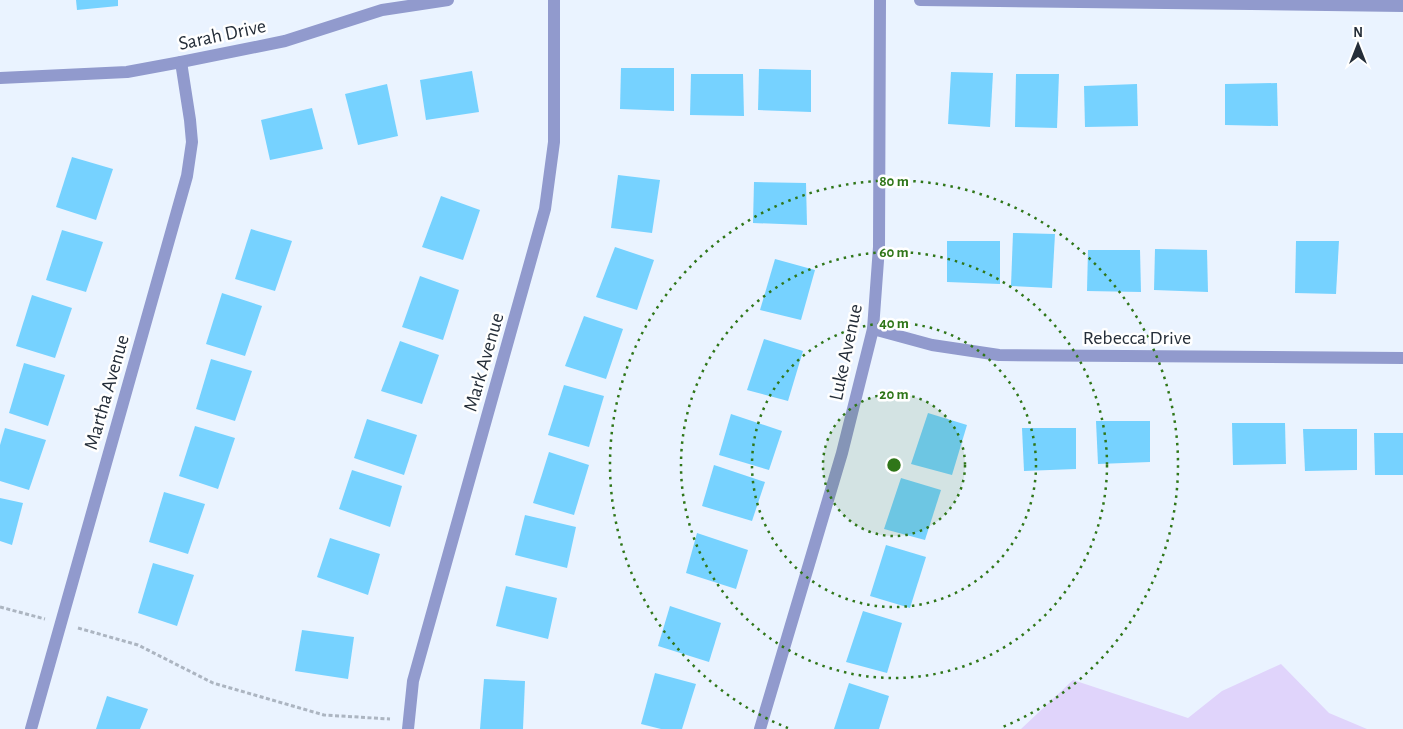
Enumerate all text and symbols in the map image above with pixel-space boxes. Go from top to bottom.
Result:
street label: Sarah Drive [177,16,268,54]
north arrow [1333,20,1383,70]
text: N [1353,26,1363,40]
text: 80 m [879,174,909,189]
text: 60 m [879,245,909,260]
street label: Luke Avenue [826,302,866,402]
street label: Mark Avenue [460,311,508,414]
text: 40 m [879,316,909,331]
street label: Rebecca Drive [1083,328,1191,348]
street label: Martha Avenue [81,332,133,452]
text: 20 m [879,387,909,402]
centre of rings [885,456,903,474]

